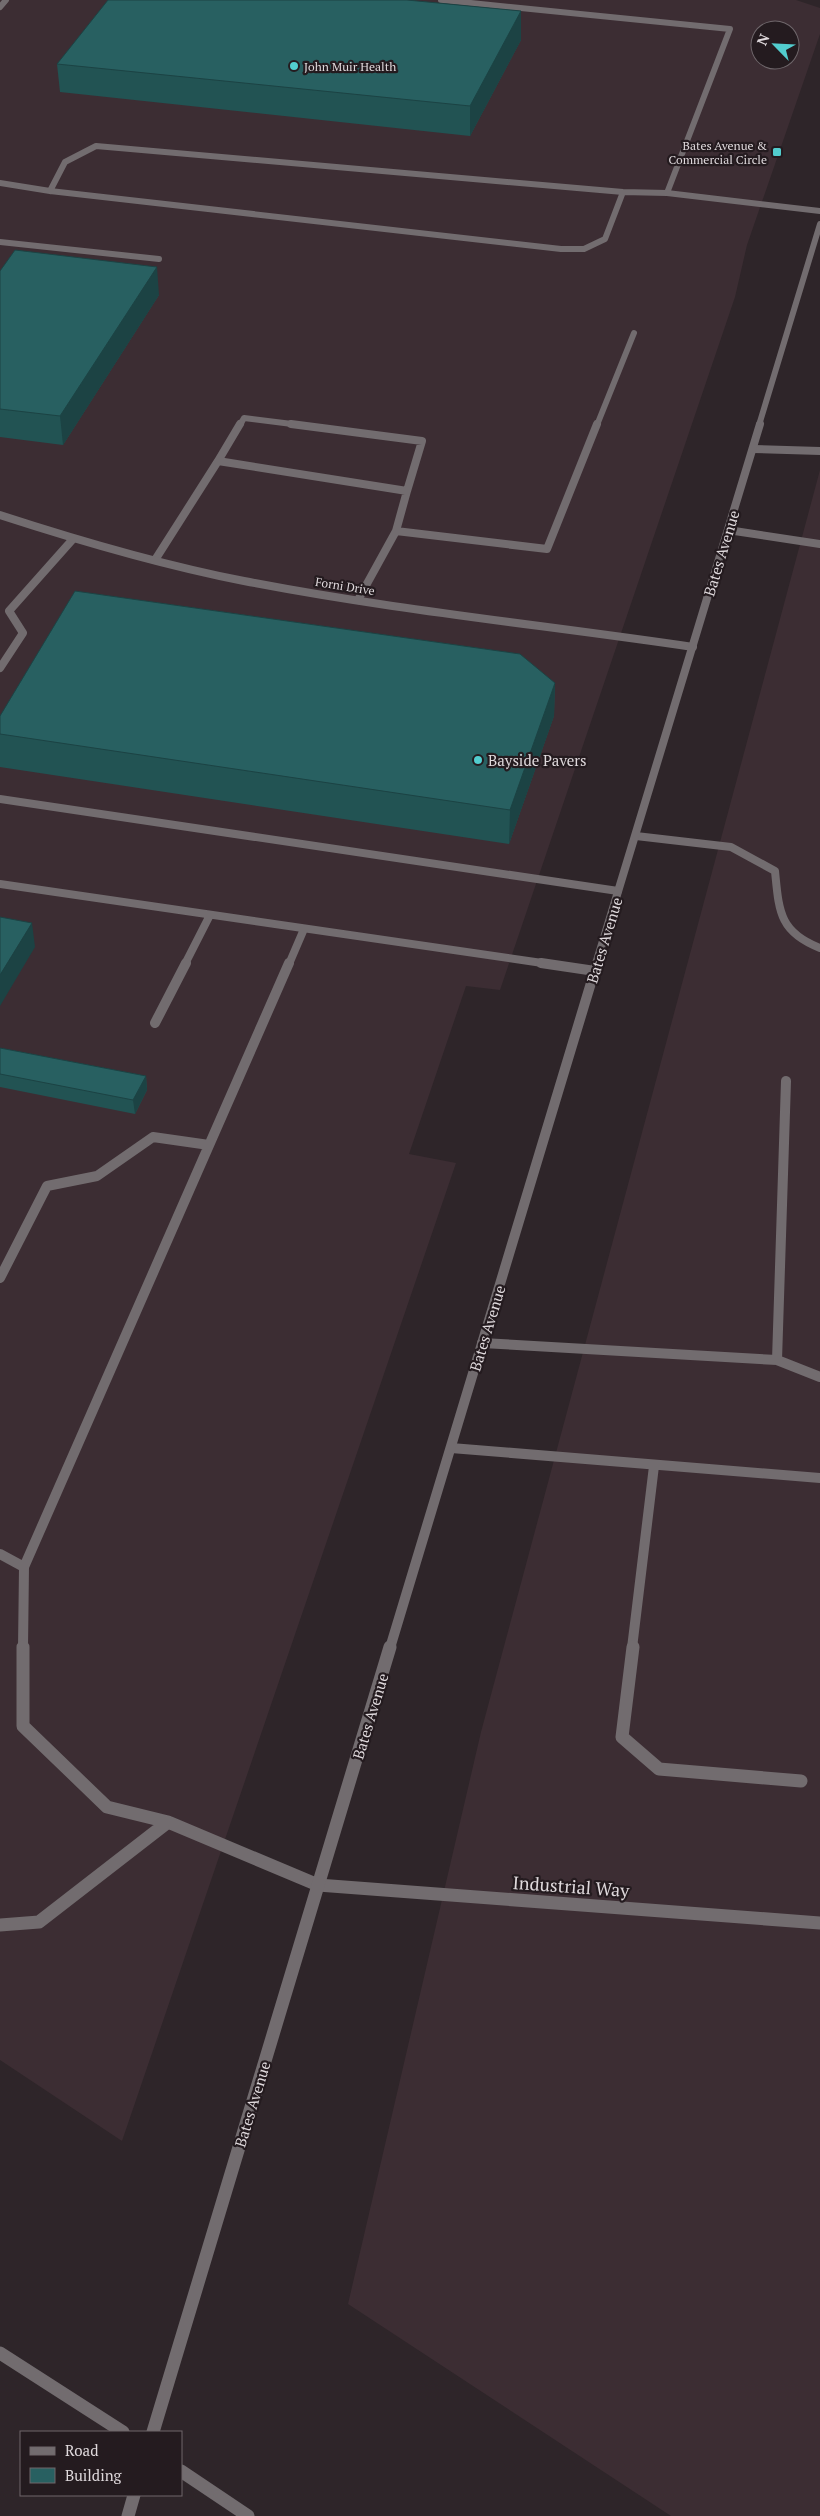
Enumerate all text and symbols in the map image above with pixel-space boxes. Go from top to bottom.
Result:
north arrow [750,20,800,70]
text: N [752,30,774,48]
place label: John Muir Health [304,59,396,74]
marker: John Muir Health [288,60,300,72]
place label: Bates Avenue & Commercial Circle [669,138,768,167]
marker: Bates Avenue & Commercial Circle [771,146,783,158]
street label: Bates Avenue [698,508,744,598]
street label: Forni Drive [314,574,376,598]
place label: Bayside Pavers [488,750,587,770]
marker: Bayside Pavers [472,754,484,766]
street label: Bates Avenue [581,895,627,985]
street label: Bates Avenue [464,1283,510,1373]
street label: Bates Avenue [347,1671,393,1761]
street label: Industrial Way [512,1870,631,1902]
street label: Bates Avenue [229,2059,275,2149]
legend [20,2431,182,2496]
text: Road [65,2440,98,2460]
text: Building [65,2465,123,2485]

